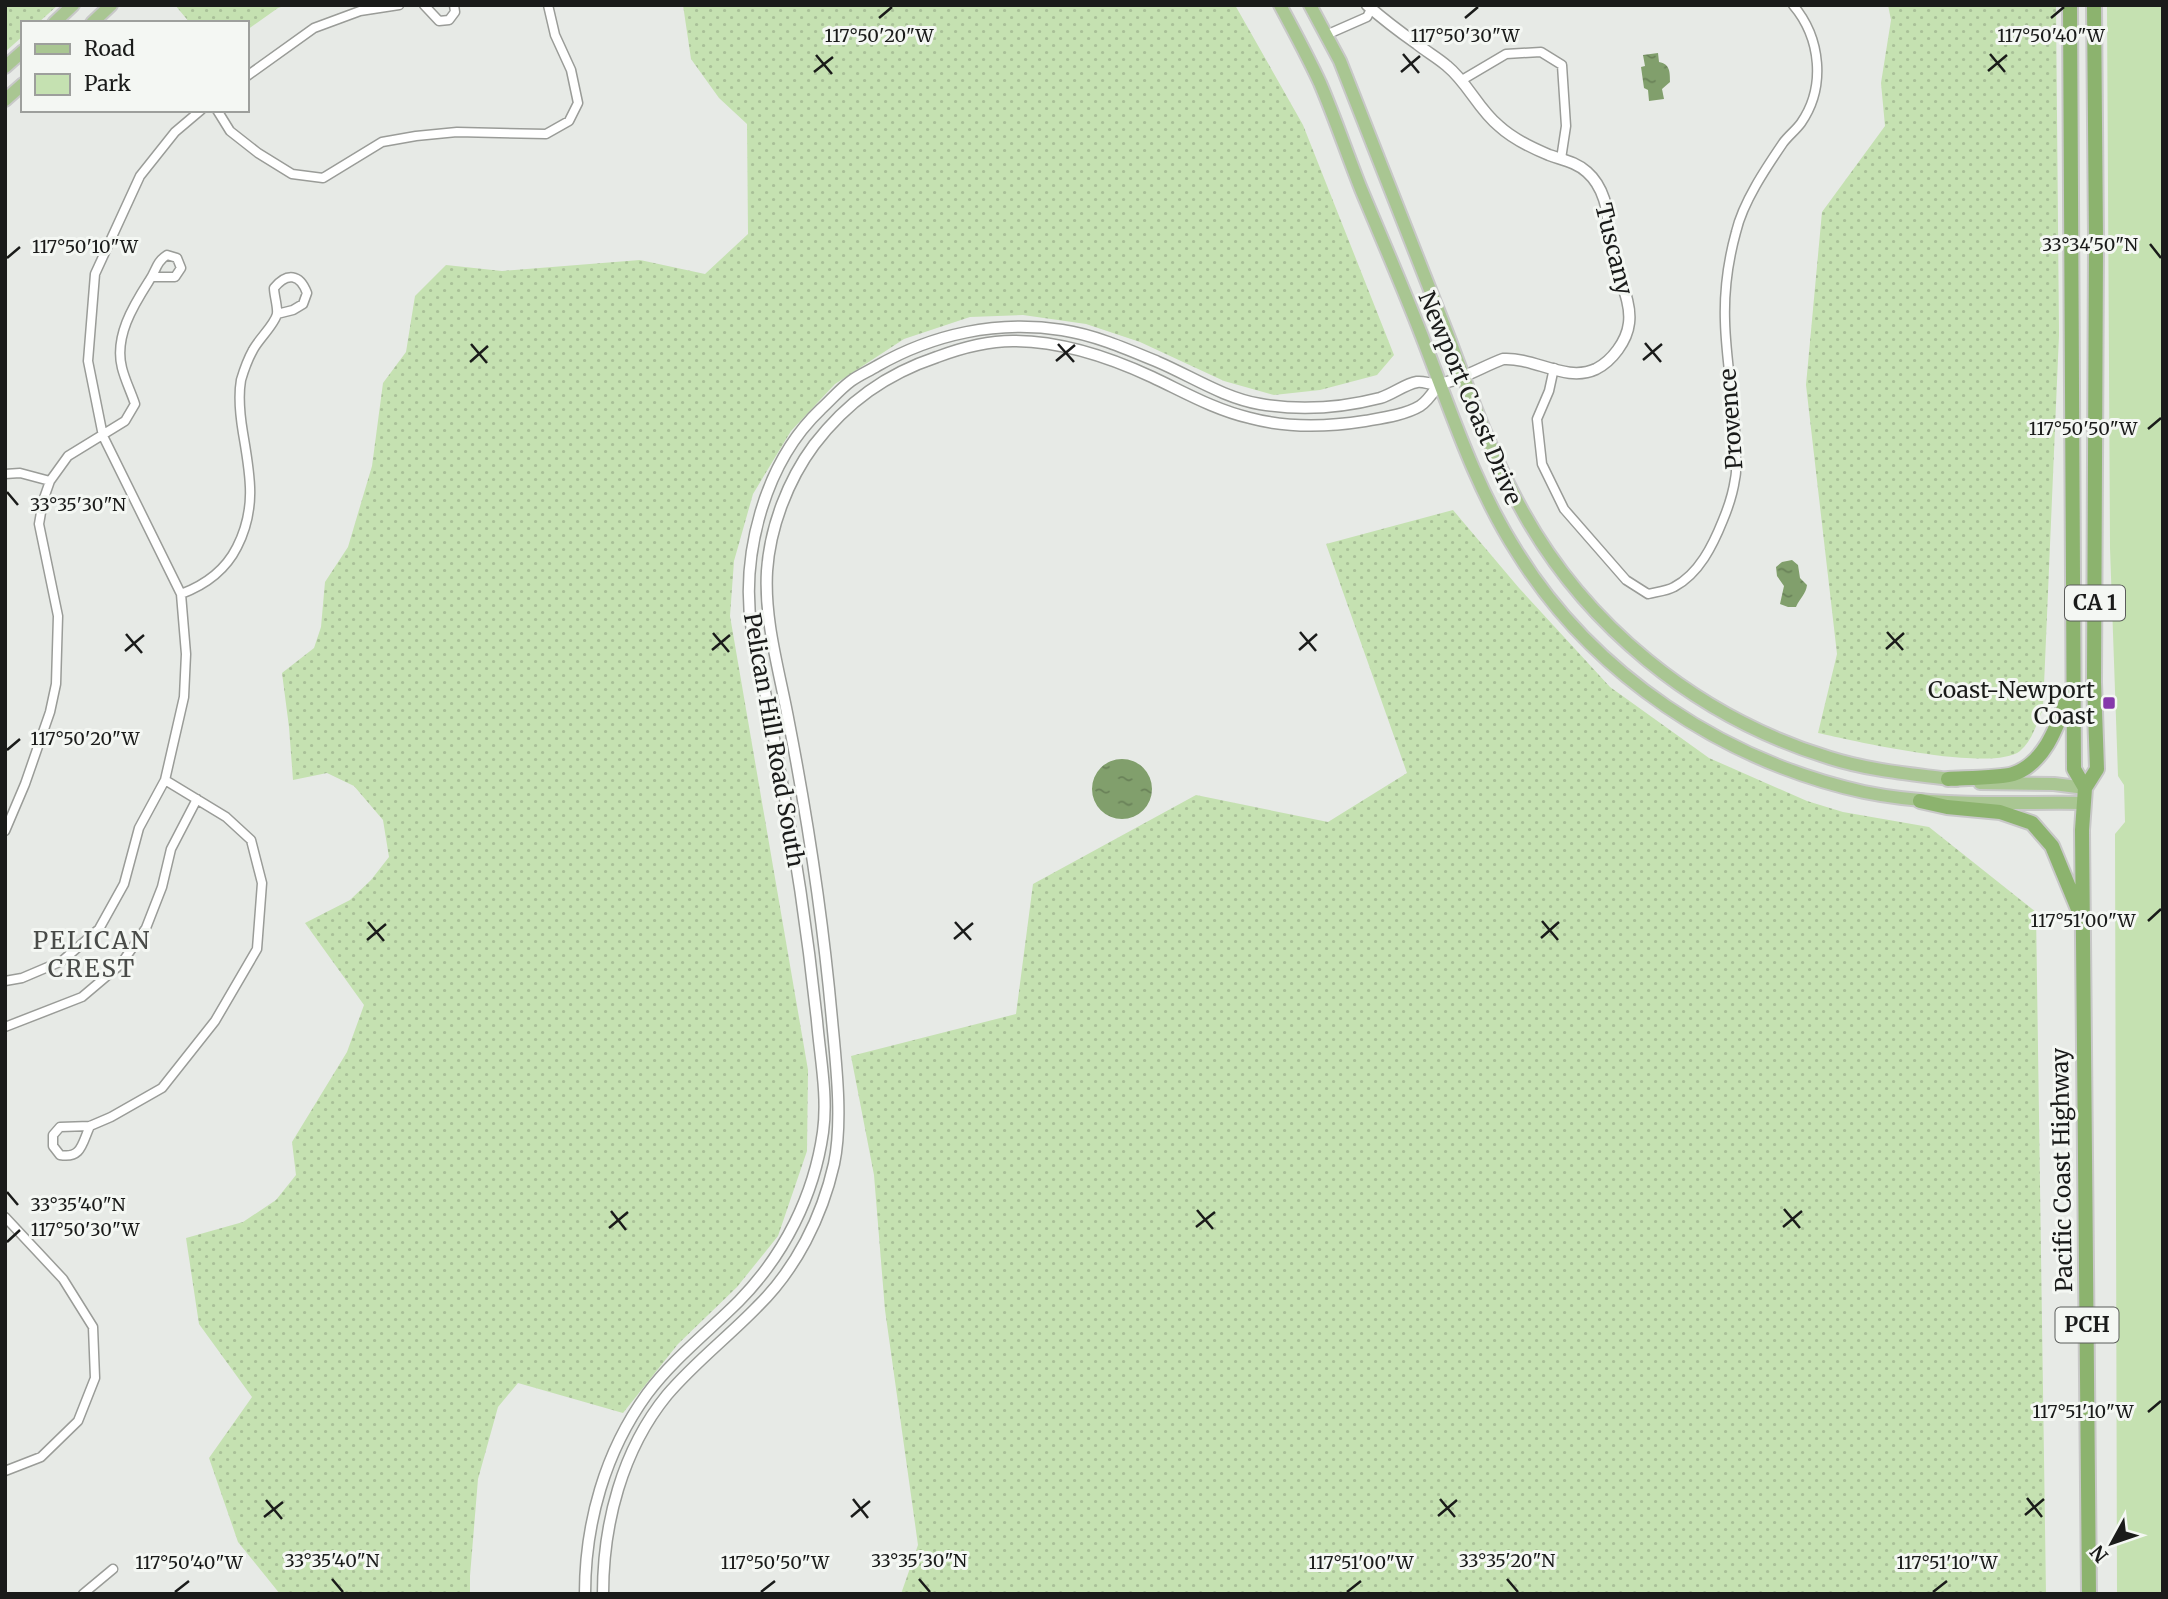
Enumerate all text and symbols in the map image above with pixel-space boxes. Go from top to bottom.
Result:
legend [21,21,248,112]
text: 117°50'20"W [825,24,935,47]
text: 117°50'30"W [1411,24,1520,47]
text: 117°50'40"W [1997,24,2106,47]
text: Road [84,35,135,62]
text: Park [84,70,131,97]
street label: Tuscany [1589,200,1640,298]
text: 33°34'50"N [2042,233,2138,256]
text: 117°50'10"W [32,235,139,258]
street label: Newport Coast Drive [1412,287,1529,509]
street label: Provence [1713,367,1748,471]
text: 117°50'50"W [2029,417,2138,440]
text: 33°35'30"N [30,493,126,516]
road number: CA 1 [2065,586,2125,620]
street label: Pelican Hill Road South [738,611,811,869]
place label: Coast-Newport Coast [1928,675,2095,730]
marker: Coast-Newport Coast [2101,695,2117,711]
text: 117°50'20"W [31,727,141,750]
text: 117°51'00"W [2031,909,2137,932]
district label: PELICAN CREST [33,925,151,984]
street label: Pacific Coast Highway [2045,1047,2078,1292]
text: 33°35'40"N [31,1193,126,1216]
text: 117°50'30"W [31,1218,140,1241]
road number: PCH [2056,1308,2118,1342]
text: 117°51'10"W [2033,1400,2135,1423]
north arrow [2077,1508,2147,1578]
text: N [2085,1540,2113,1567]
text: 33°35'40"N [285,1549,380,1572]
text: 33°35'30"N [871,1549,967,1572]
text: 33°35'20"N [1459,1549,1555,1572]
text: 117°50'40"W [135,1551,244,1574]
text: 117°50'50"W [721,1551,830,1574]
text: 117°51'00"W [1309,1551,1415,1574]
text: 117°51'10"W [1897,1551,1999,1574]

